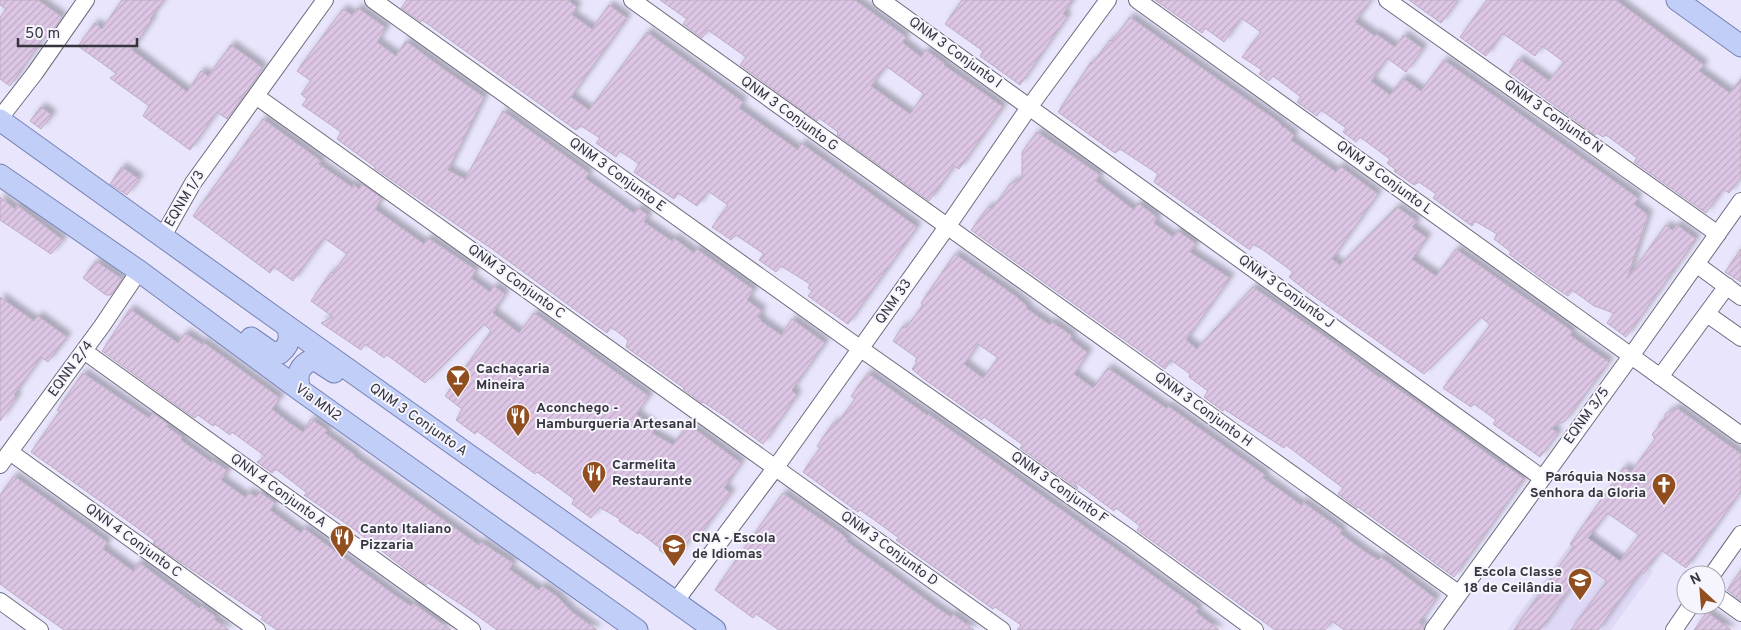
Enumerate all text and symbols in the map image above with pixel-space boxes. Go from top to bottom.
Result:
street label: QNM 3 Conjunto I [905,14,1005,92]
scale bar [18,15,136,47]
text: 50 m [25,25,60,44]
street label: QNM 3 Conjunto G [737,73,841,155]
street label: QNM 3 Conjunto N [1500,77,1606,157]
street label: QNM 3 Conjunto E [565,134,669,216]
street label: QNM 3 Conjunto L [1333,137,1436,219]
street label: EQNM 1/3 [161,168,209,230]
street label: QNM 3 Conjunto C [464,241,568,323]
street label: QNM 3 Conjunto J [1235,251,1337,333]
street label: QNM 33 [872,276,916,328]
street label: EQNN 2/4 [45,338,97,400]
place label: Cachaçaria Mineira [476,361,549,394]
bar icon: Cachaçaria Mineira [445,364,471,398]
street label: QNM 3 Conjunto H [1151,369,1255,451]
street label: QNM 3 Conjunto A [366,380,470,460]
street label: Via MN2 [292,381,344,425]
street label: EQNM 3/5 [1561,384,1613,448]
place label: Aconchego - Hamburgueria Artesanal [536,400,697,433]
restaurant icon: Aconchego - Hamburgueria Artesanal [505,403,531,437]
street label: QNM 3 Conjunto F [1007,448,1111,528]
street label: QNN 4 Conjunto A [227,450,329,532]
place label: Carmelita Restaurante [612,457,692,490]
restaurant icon: Carmelita Restaurante [581,460,607,494]
place label: Paróquia Nossa Senhora da Gloria [1530,469,1646,502]
church icon: Paróquia Nossa Senhora da Gloria [1651,472,1677,506]
street label: QNN 4 Conjunto C [82,500,184,582]
street label: QNM 3 Conjunto D [837,508,941,590]
place label: Canto Italiano Pizzaria [360,521,451,554]
restaurant icon: Canto Italiano Pizzaria [329,524,355,558]
place label: CNA - Escola de Idiomas [692,530,776,563]
school or university icon: CNA - Escola de Idiomas [661,533,687,567]
place label: Escola Classe 18 de Ceilândia [1464,564,1562,597]
north arrow [1676,565,1726,615]
school or university icon: Escola Classe 18 de Ceilândia [1567,567,1593,601]
text: N [1688,570,1704,590]

